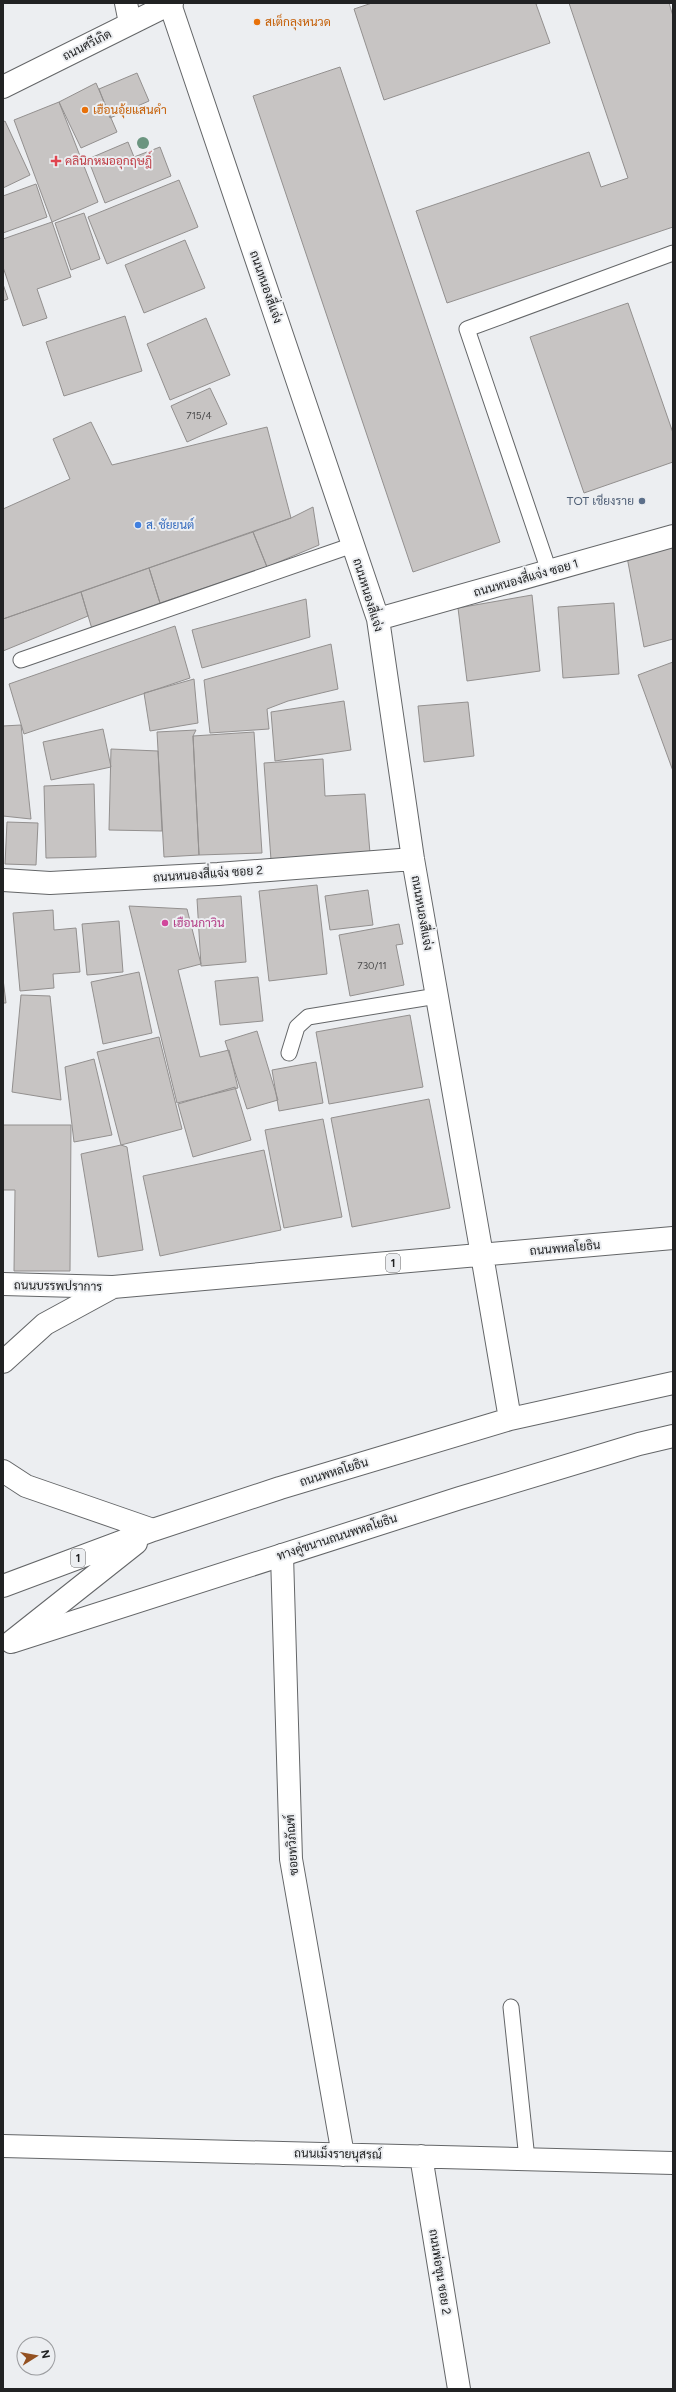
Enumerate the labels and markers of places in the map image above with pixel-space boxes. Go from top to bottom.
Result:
place label: สเต็กลุงหนวด [265,13,331,31]
marker: สเต็กลุงหนวด [252,17,262,27]
place label: เฮือนอุ้ยแสนคำ [93,103,167,119]
marker: เฮือนอุ้ยแสนคำ [80,105,90,115]
place label: คลินิกหมออุกฤษฎิ์ [65,150,152,170]
marker: คลินิกหมออุกฤษฎิ์ [50,155,62,167]
place label: TOT เชียงราย [567,493,634,508]
marker: TOT เชียงราย [637,496,647,506]
place label: ส. ชัยยนต์ [146,517,194,532]
marker: ส. ชัยยนต์ [133,520,143,530]
place label: เฮือนกาวิน [173,916,225,930]
marker: เฮือนกาวิน [160,918,170,928]

